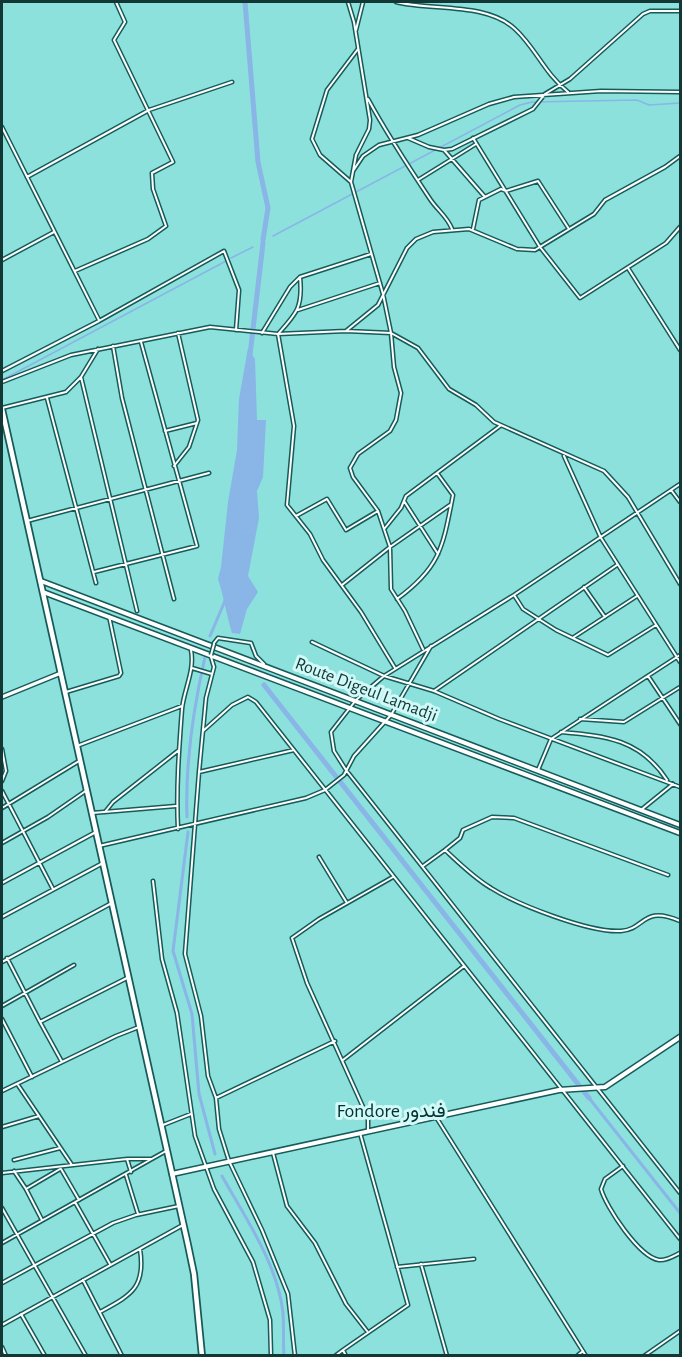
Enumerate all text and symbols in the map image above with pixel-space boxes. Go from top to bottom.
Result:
street label: Route Digeul Lamadji [293,655,439,725]
district label: Fondore فندور [336,1101,446,1123]

